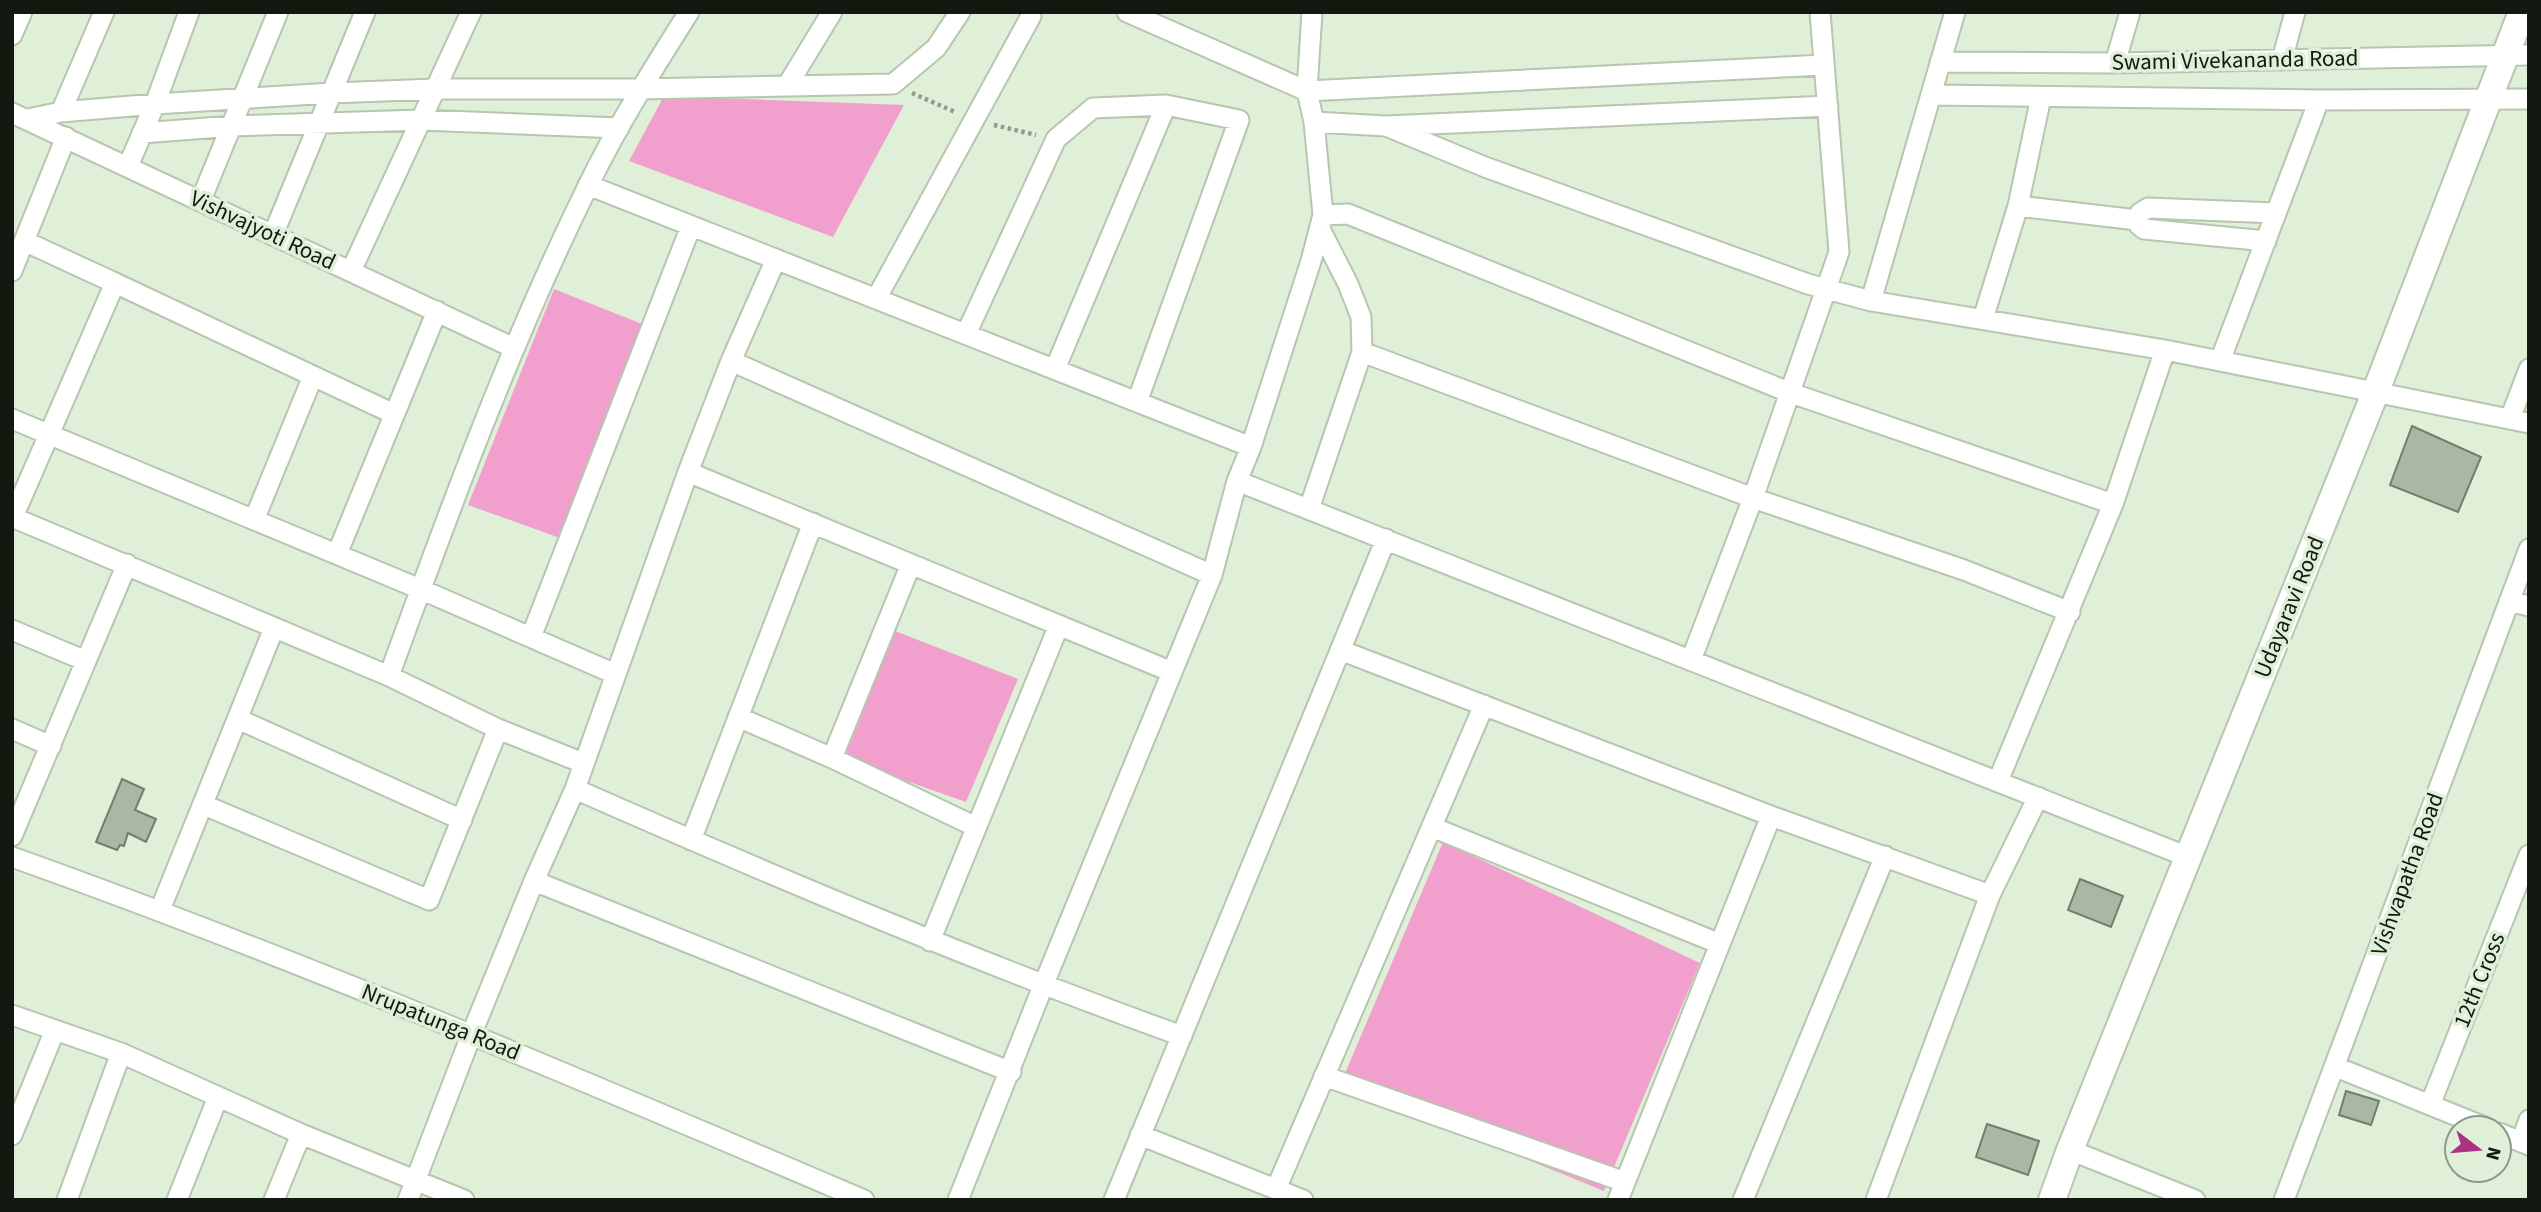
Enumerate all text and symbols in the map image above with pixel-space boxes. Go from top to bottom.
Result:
street label: Swami Vivekananda Road [2111,41,2359,79]
street label: Vishvajyoti Road [185,182,341,278]
street label: Udayaravi Road [2246,531,2332,683]
street label: Vishvapatha Road [2362,788,2452,960]
street label: 12th Cross [2445,927,2513,1033]
street label: Nrupatunga Road [357,975,525,1069]
north arrow [2443,1114,2513,1184]
text: N [2478,1143,2508,1163]

